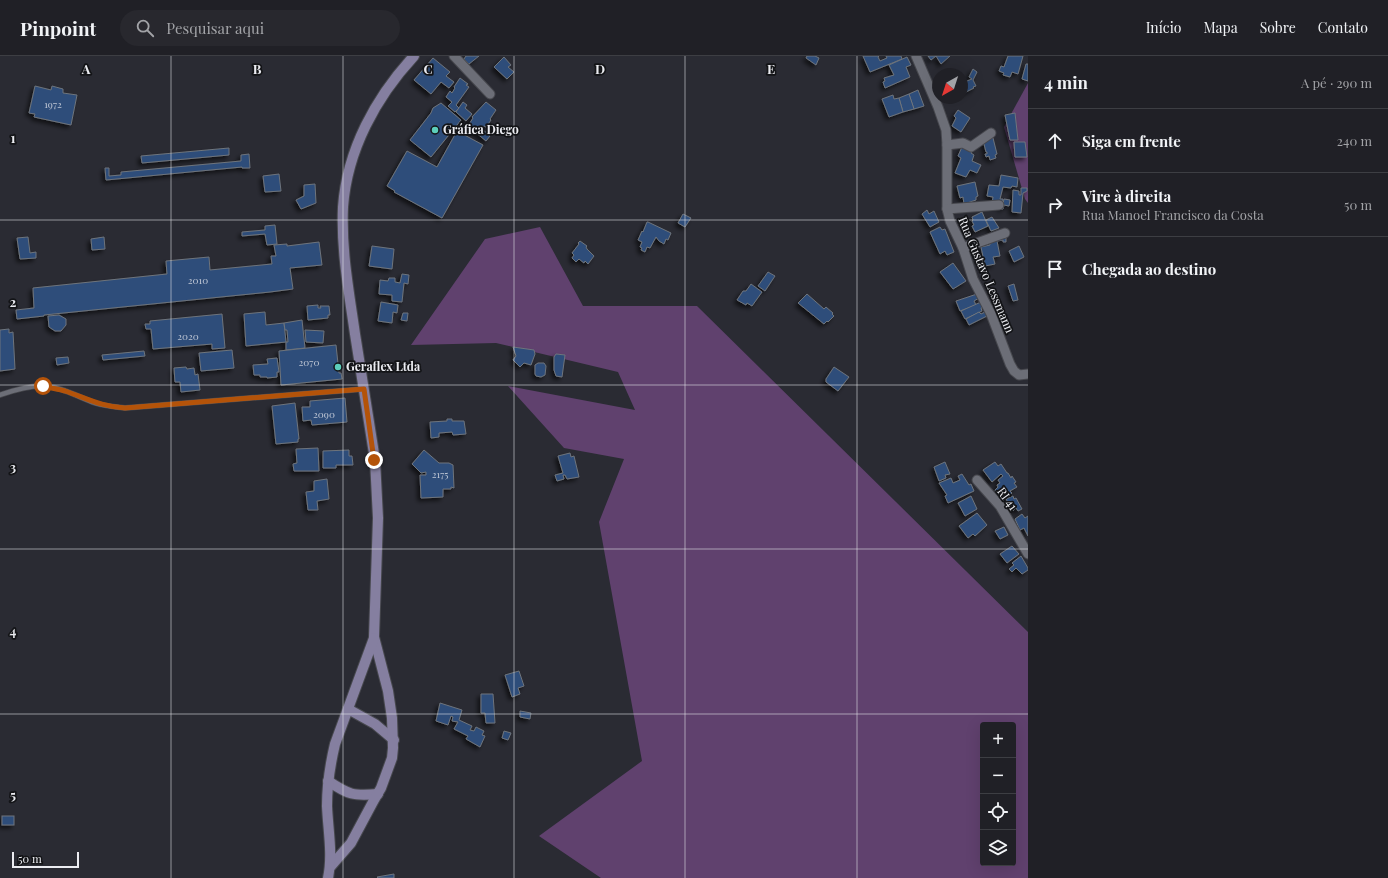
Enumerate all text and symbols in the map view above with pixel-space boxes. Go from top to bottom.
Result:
search box [120,10,400,46]
text: Pinpoint [20,15,96,41]
icon: search [134,17,156,39]
text: Pesquisar aqui [166,18,264,38]
text: Início [1146,18,1181,37]
text: Mapa [1203,18,1238,37]
text: Sobre [1260,18,1296,37]
text: Contato [1318,18,1368,37]
text: A [81,60,91,77]
text: B [253,60,262,77]
text: C [423,60,433,77]
text: D [595,60,605,77]
text: E [767,60,775,77]
north arrow [932,68,968,104]
text: 4 min [1044,71,1088,93]
text: A pé · 290 m [1301,74,1372,91]
house number: 1972 [44,97,62,111]
place label: Gráfica Diego [443,121,519,137]
marker: Gráfica Diego [430,125,440,135]
text: 1 [11,129,16,146]
icon: ahead [1044,130,1066,152]
text: Siga em frente [1082,131,1181,151]
text: 240 m [1337,132,1372,149]
text: Vire à direita [1082,186,1171,206]
icon: right [1044,194,1066,216]
text: 50 m [1344,196,1372,213]
text: Rua Manoel Francisco da Costa [1082,206,1264,223]
street label: Rua Gustavo Lessmann [955,214,1019,335]
icon: arrive [1044,258,1066,280]
text: Chegada ao destino [1082,259,1216,279]
house number: 2010 [188,273,208,287]
text: 2 [10,293,17,310]
house number: 2020 [177,329,199,343]
house number: 2070 [299,355,319,369]
place label: Geraflex Ltda [346,358,421,374]
marker: Geraflex Ltda [333,362,343,372]
route start [34,377,52,395]
house number: 2090 [313,407,335,421]
route end [365,451,383,469]
text: 3 [10,458,16,475]
house number: 2175 [432,467,448,481]
street label: RI 41 [994,484,1022,514]
text: 4 [10,622,17,639]
map controls [980,722,1016,866]
button: + [980,722,1016,758]
button: − [980,758,1016,794]
text: 5 [10,786,16,803]
button: locate [980,794,1016,830]
button: layers [980,830,1016,866]
scale bar [12,850,79,869]
text: 50 m [18,851,42,866]

